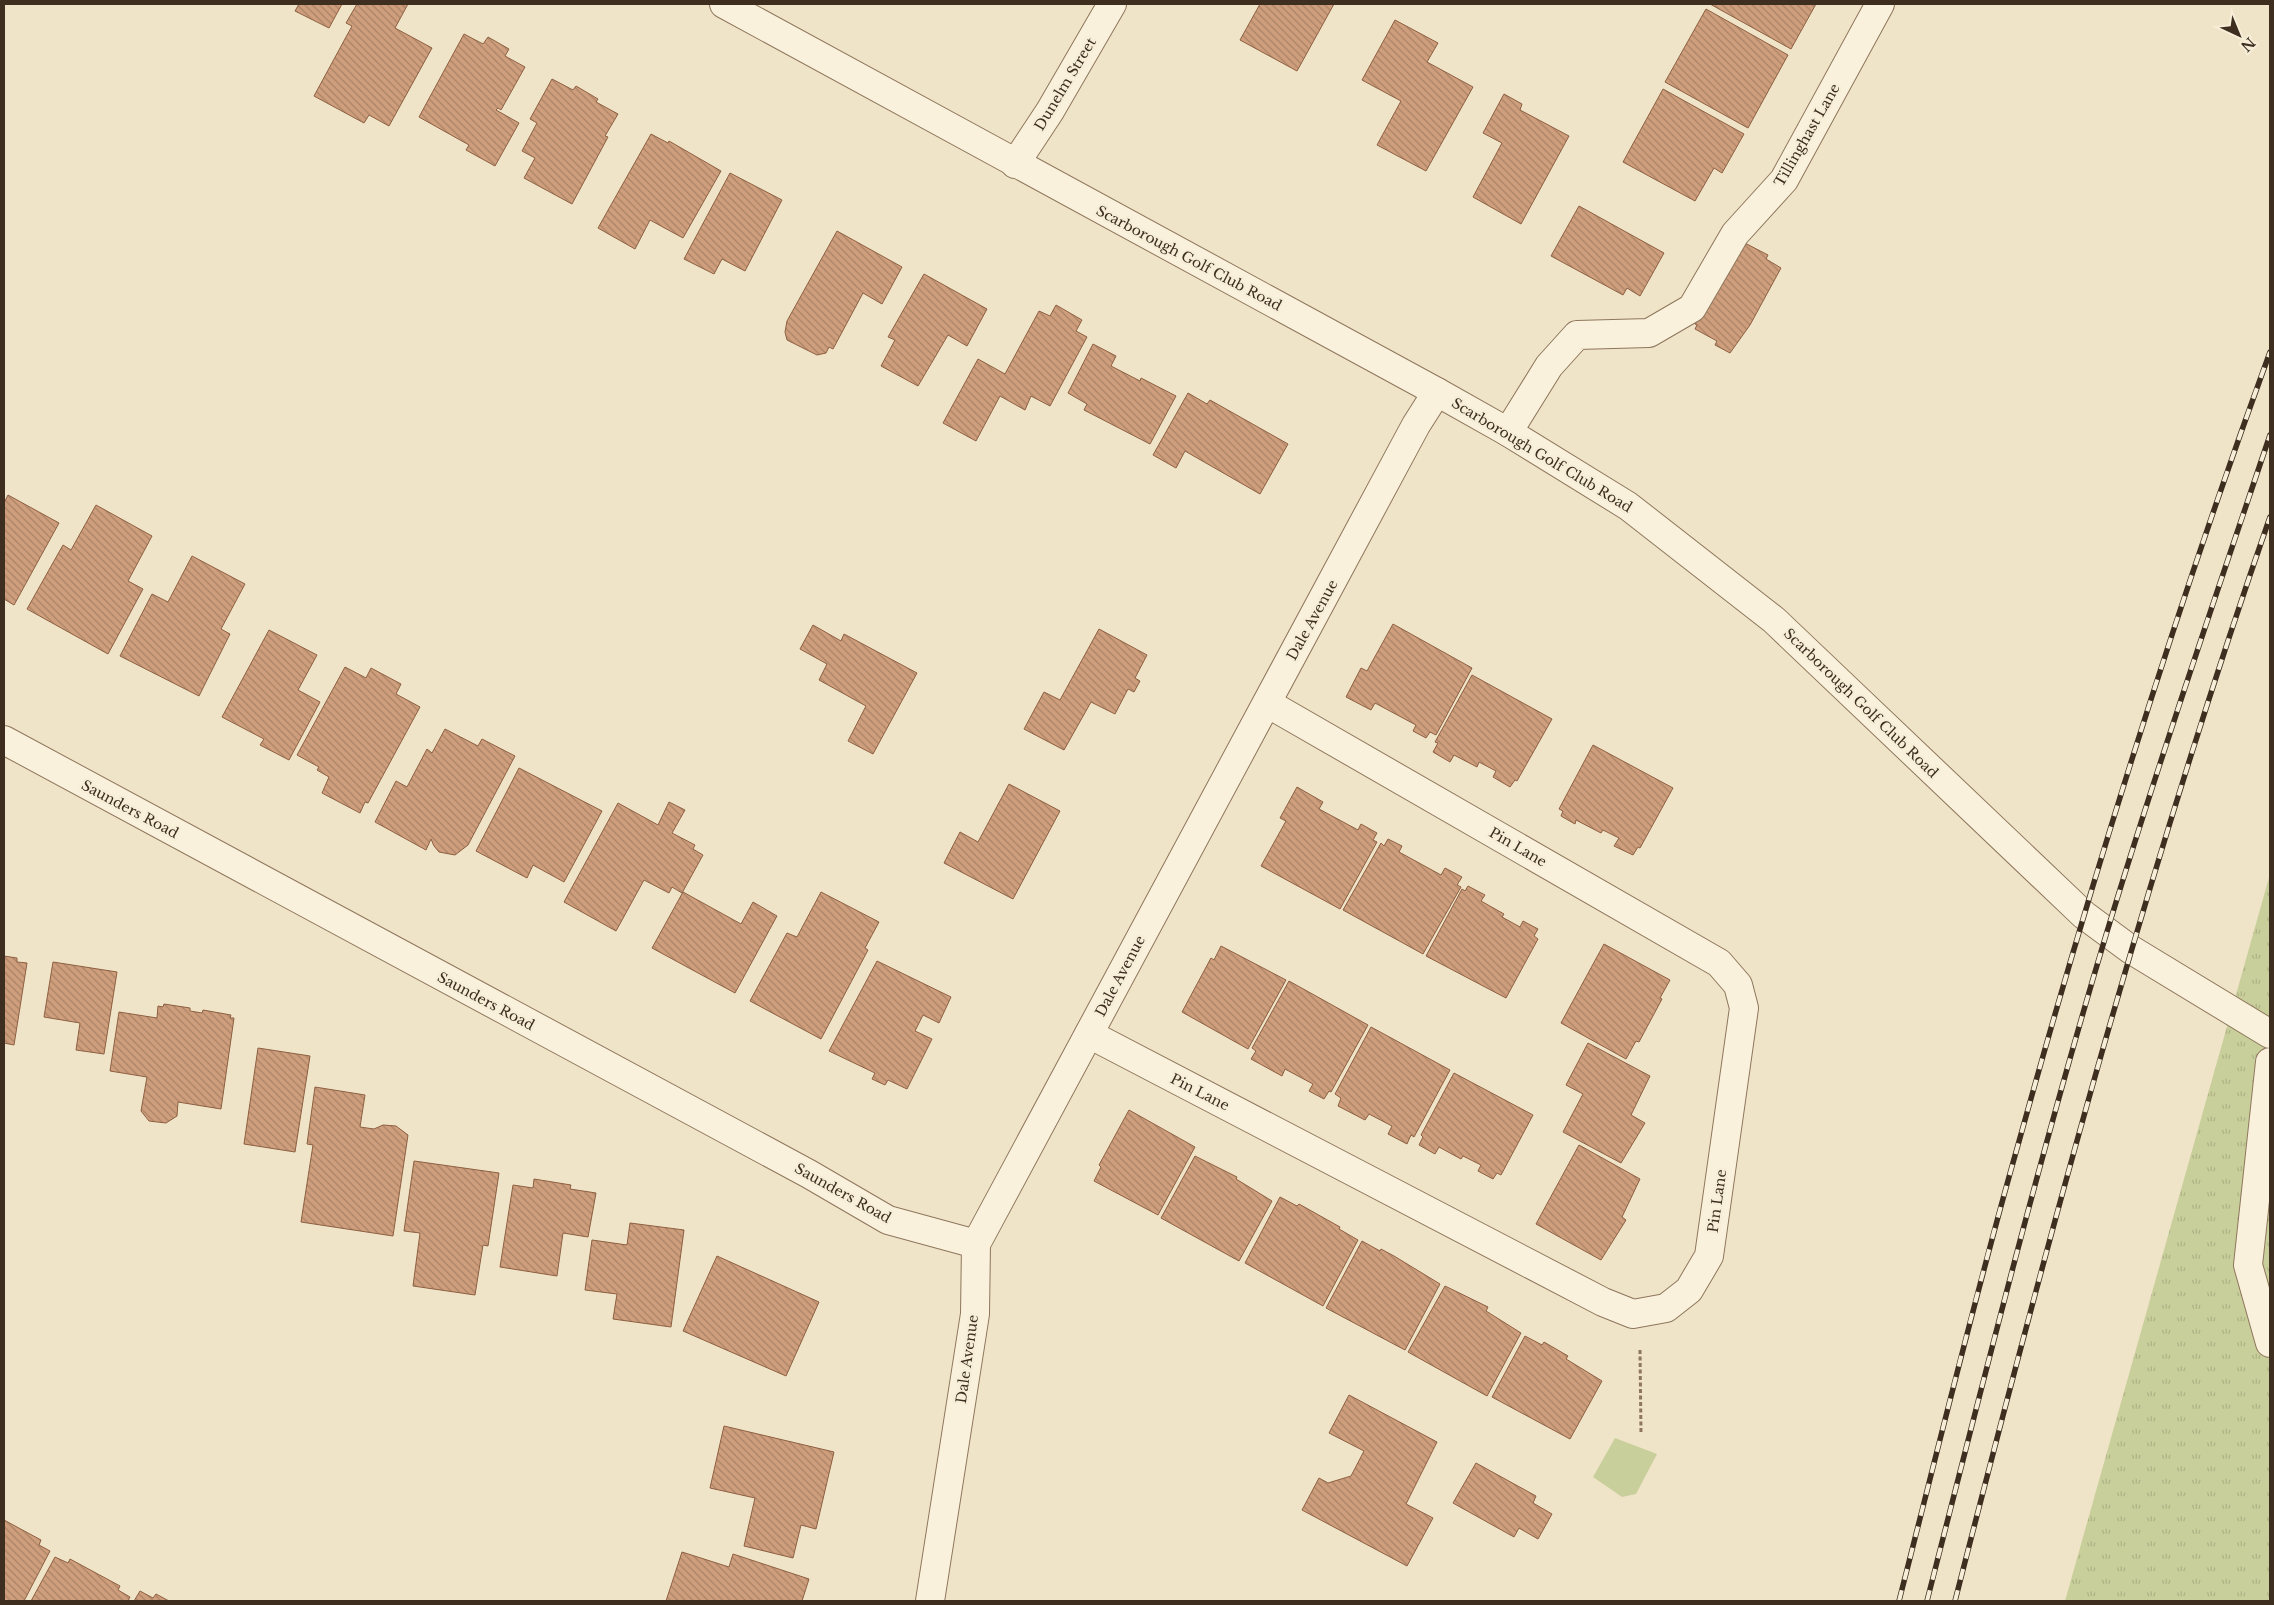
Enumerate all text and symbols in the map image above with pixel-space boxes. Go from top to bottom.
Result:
north arrow [2214,10,2264,60]
text: N [2237,33,2259,55]
street label: Dunelm Street [1030,34,1100,134]
street label: Tillinghast Lane [1770,80,1844,190]
street label: Scarborough Golf Club Road [1093,201,1285,315]
street label: Scarborough Golf Club Road [1448,394,1636,516]
street label: Dale Avenue [1282,577,1342,663]
street label: Scarborough Golf Club Road [1780,624,1942,782]
street label: Saunders Road [78,776,182,842]
street label: Pin Lane [1486,823,1550,871]
street label: Dale Avenue [1091,932,1149,1020]
street label: Saunders Road [434,968,538,1034]
street label: Pin Lane [1168,1070,1232,1114]
street label: Saunders Road [792,1159,895,1227]
street label: Pin Lane [1704,1168,1730,1234]
street label: Dale Avenue [952,1313,982,1405]

